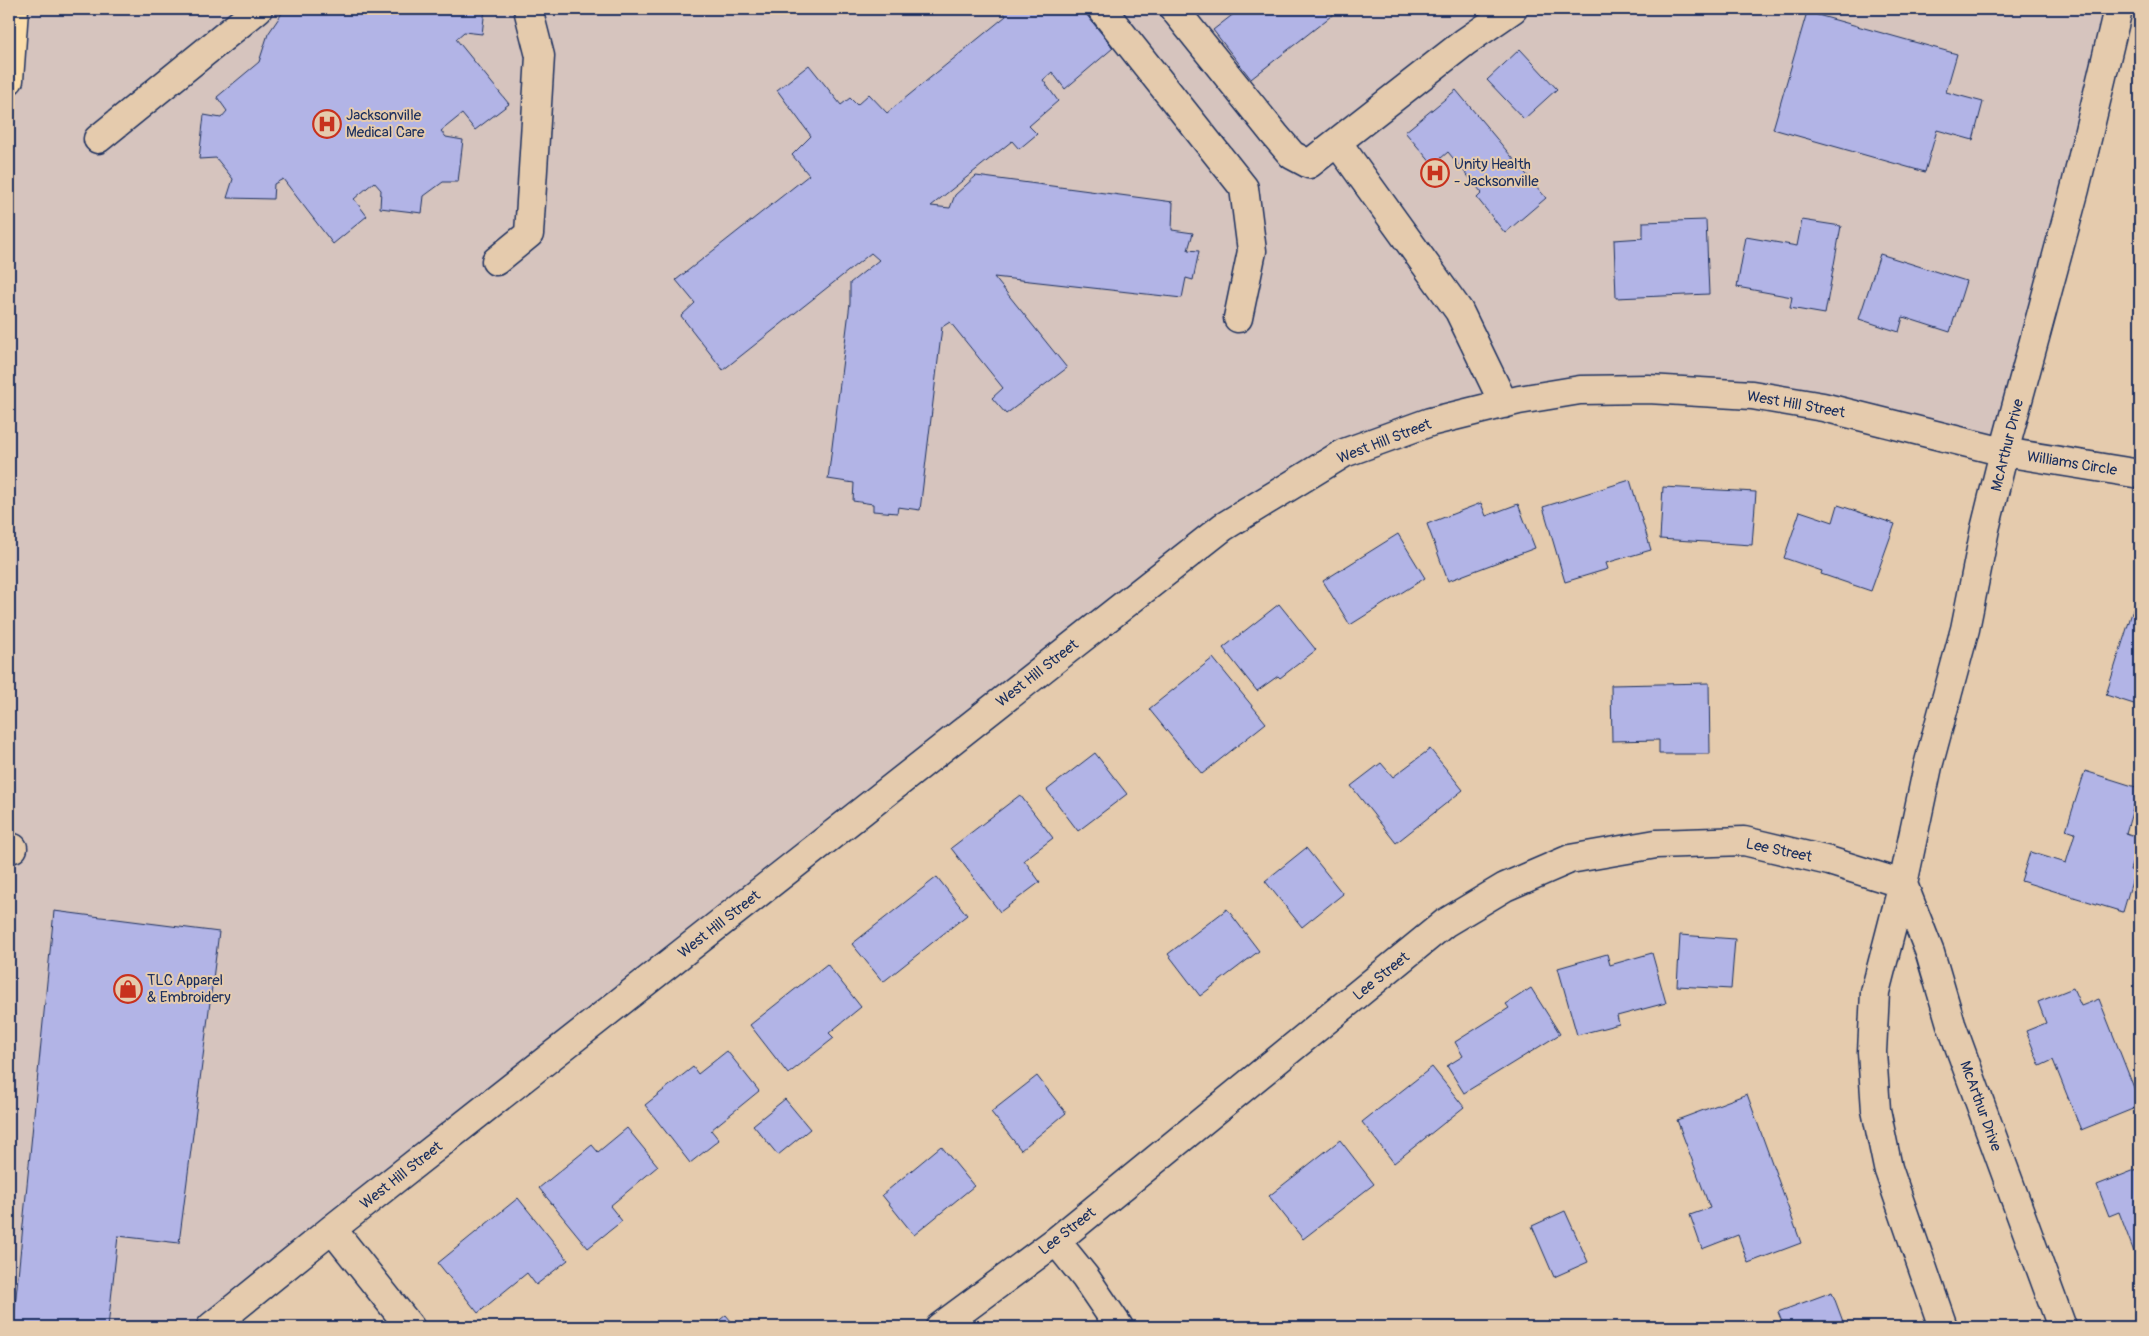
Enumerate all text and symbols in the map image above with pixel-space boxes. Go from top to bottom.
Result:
place label: Jacksonville Medical Care [346,106,425,142]
hospital icon: Jacksonville Medical Care [312,109,342,139]
place label: Unity Health - Jacksonville [1454,155,1539,191]
hospital icon: Unity Health - Jacksonville [1420,158,1450,188]
street label: West Hill Street [1745,387,1847,423]
street label: McArthur Drive [1987,396,2028,493]
street label: West Hill Street [1334,414,1435,468]
street label: Williams Circle [2025,447,2119,480]
street label: West Hill Street [992,635,1083,711]
street label: Lee Street [1744,834,1815,867]
street label: West Hill Street [674,886,765,962]
street label: Lee Street [1349,947,1414,1005]
place label: TLC Apparel & Embroidery [147,971,231,1007]
shop icon: TLC Apparel & Embroidery [113,974,143,1004]
street label: McArthur Drive [1955,1058,2006,1155]
street label: West Hill Street [356,1137,447,1213]
street label: Lee Street [1035,1203,1100,1260]

